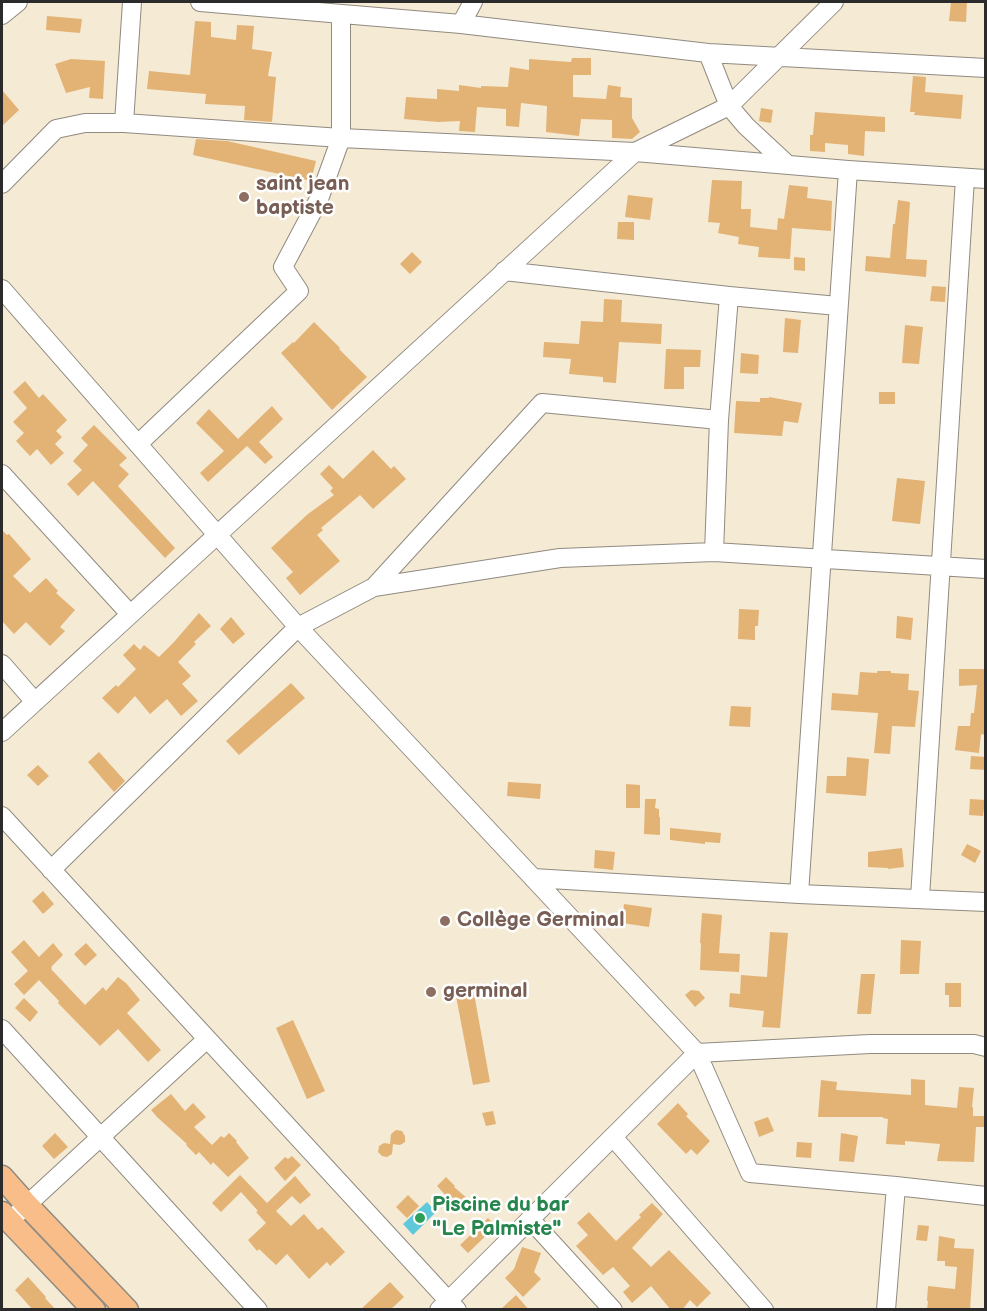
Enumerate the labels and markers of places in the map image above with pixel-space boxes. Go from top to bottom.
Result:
place label: saint jean baptiste [256,172,349,222]
marker: saint jean baptiste [237,190,251,204]
place label: Collège Germinal [457,908,624,934]
marker: Collège Germinal [438,914,452,928]
place label: germinal [443,979,527,1005]
marker: germinal [424,985,438,999]
place label: Piscine du bar "Le Palmiste" [432,1193,569,1243]
marker: Piscine du bar "Le Palmiste" [413,1211,427,1225]

